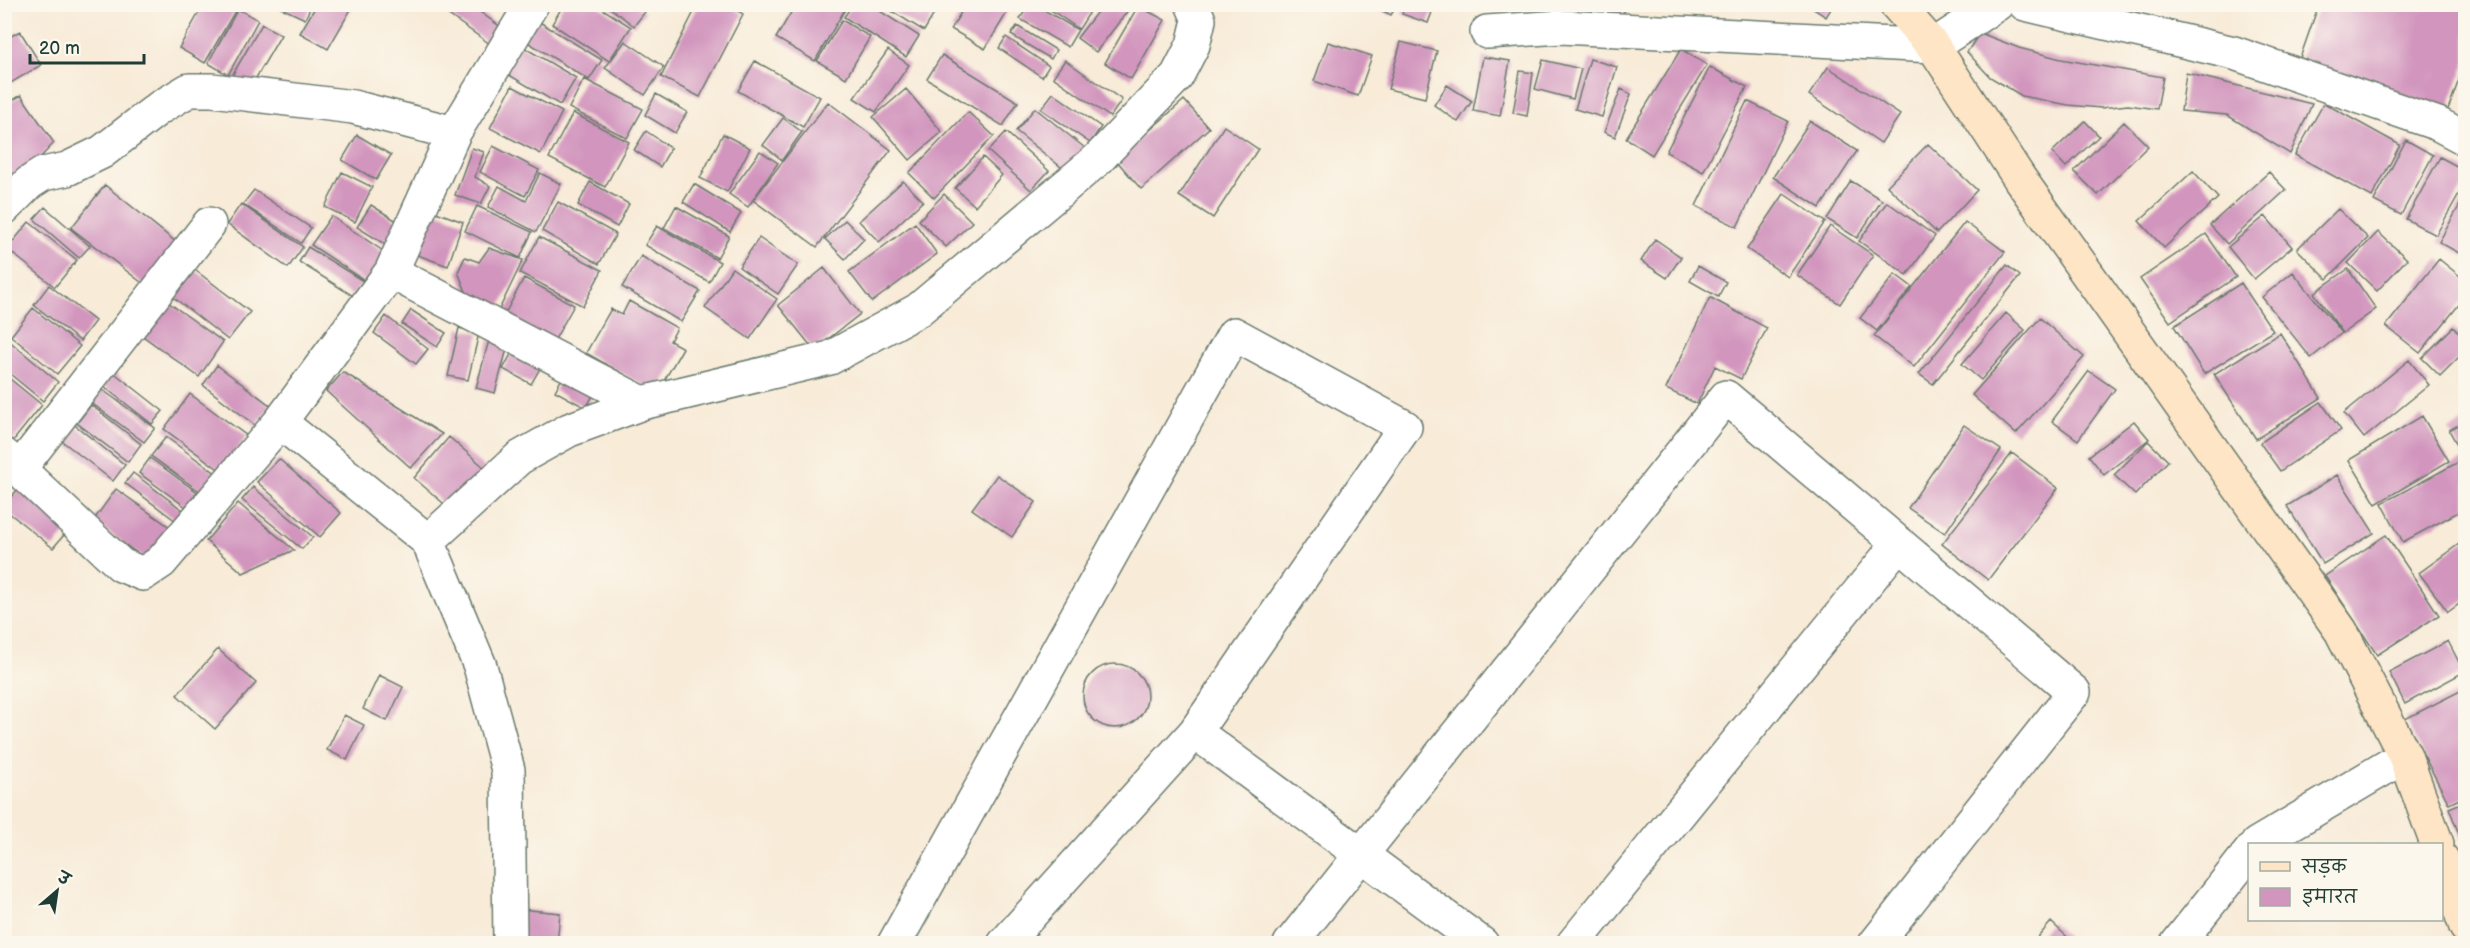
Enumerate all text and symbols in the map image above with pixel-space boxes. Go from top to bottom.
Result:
scale bar [30,27,144,65]
text: 20 m [39,38,80,59]
legend [2248,843,2443,921]
text: सड़क [2301,857,2347,878]
north arrow [27,861,87,921]
text: उ [53,867,74,891]
text: इमारत [2302,887,2358,908]

